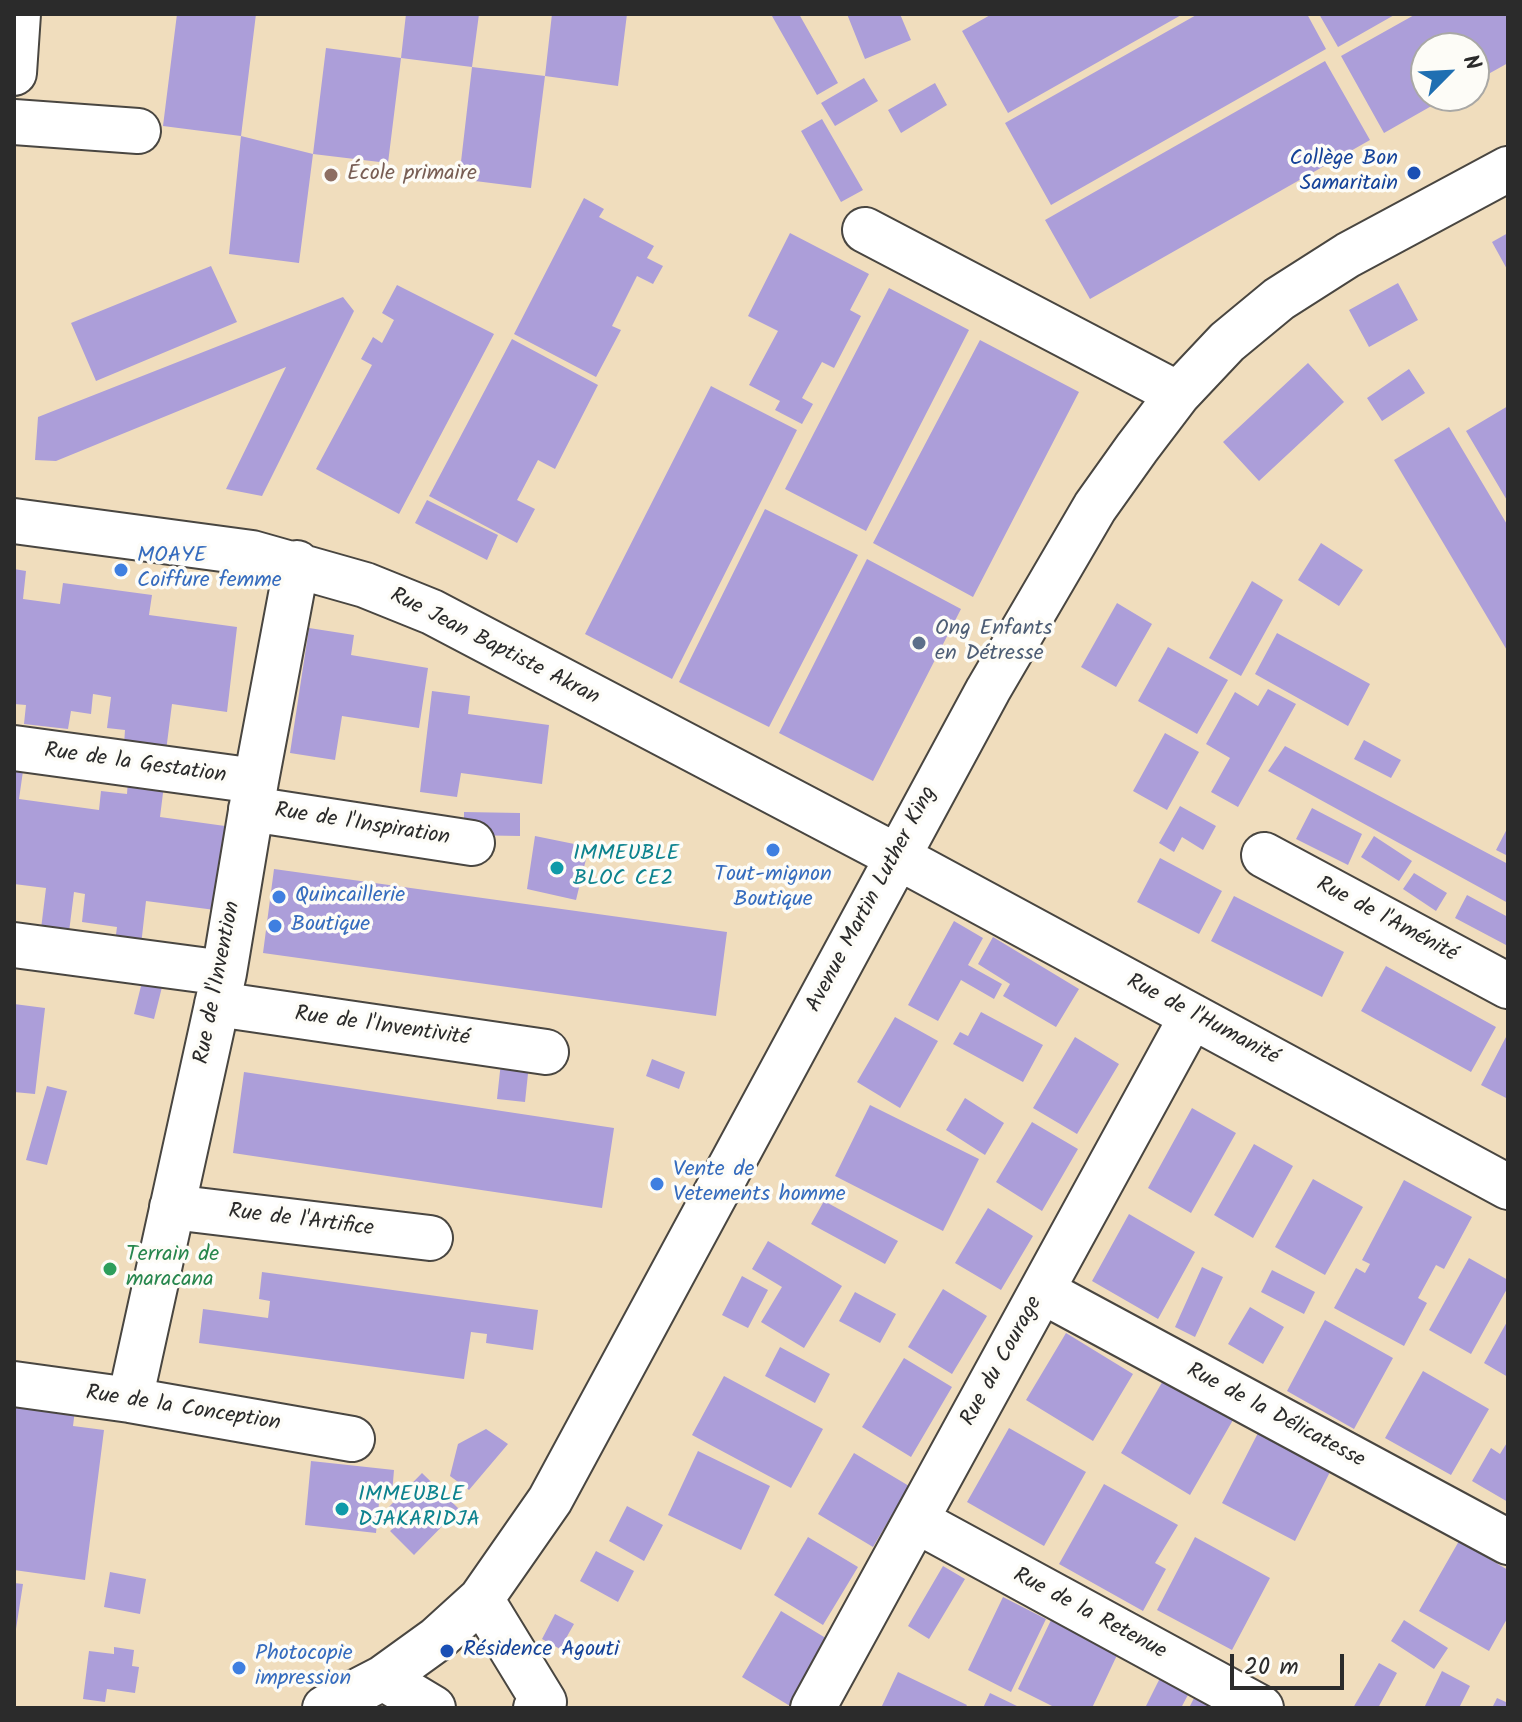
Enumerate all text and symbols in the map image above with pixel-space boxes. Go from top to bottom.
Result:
north arrow [1410,32,1490,112]
text: N [1452,49,1489,76]
place label: Collège Bon Samaritain [1290,147,1398,198]
place label: École primaire [347,162,477,188]
marker: Collège Bon Samaritain [1405,164,1423,182]
marker: École primaire [322,166,340,184]
place label: MOAYE Coiffure femme [137,544,282,596]
marker: MOAYE Coiffure femme [112,561,130,579]
street label: Rue Jean Baptiste Akran [385,584,603,712]
place label: Ong Enfants en Détresse [935,617,1052,668]
marker: Ong Enfants en Détresse [910,634,928,652]
street label: Rue de la Gestation [42,739,228,791]
street label: Avenue Martin Luther King [802,782,944,1018]
street label: Rue de l'Inspiration [272,799,452,853]
marker: Tout-mignon Boutique [764,841,782,859]
place label: IMMEUBLE BLOC CE2 [573,842,679,894]
marker: IMMEUBLE BLOC CE2 [548,859,566,877]
place label: Tout-mignon Boutique [714,863,832,914]
street label: Rue de l'Aménité [1311,873,1461,969]
place label: Quincaillerie [295,884,405,910]
marker: Quincaillerie [270,888,288,906]
street label: Rue de l'Invention [190,899,248,1067]
place label: Boutique [291,913,370,939]
marker: Boutique [266,917,284,935]
street label: Rue de l'Humanité [1121,970,1283,1072]
street label: Rue de l'Inventivité [293,1003,471,1053]
place label: Vente de Vetements homme [673,1158,846,1210]
marker: Vente de Vetements homme [648,1175,666,1193]
street label: Rue de l'Artifice [227,1200,375,1244]
place label: Terrain de maracana [126,1243,219,1294]
marker: Terrain de maracana [101,1260,119,1278]
street label: Rue du Courage [956,1293,1050,1431]
street label: Rue de la Délicatesse [1181,1359,1369,1475]
street label: Rue de la Conception [84,1382,282,1438]
place label: IMMEUBLE DJAKARIDJA [358,1483,480,1534]
marker: IMMEUBLE DJAKARIDJA [333,1500,351,1518]
street label: Rue de la Retenue [1008,1563,1170,1667]
place label: Résidence Agouti [463,1638,619,1664]
scale bar [1234,1638,1348,1688]
place label: Photocopie impression [255,1642,353,1694]
marker: Résidence Agouti [438,1642,456,1660]
text: 20 m [1244,1648,1299,1687]
marker: Photocopie impression [230,1659,248,1677]

